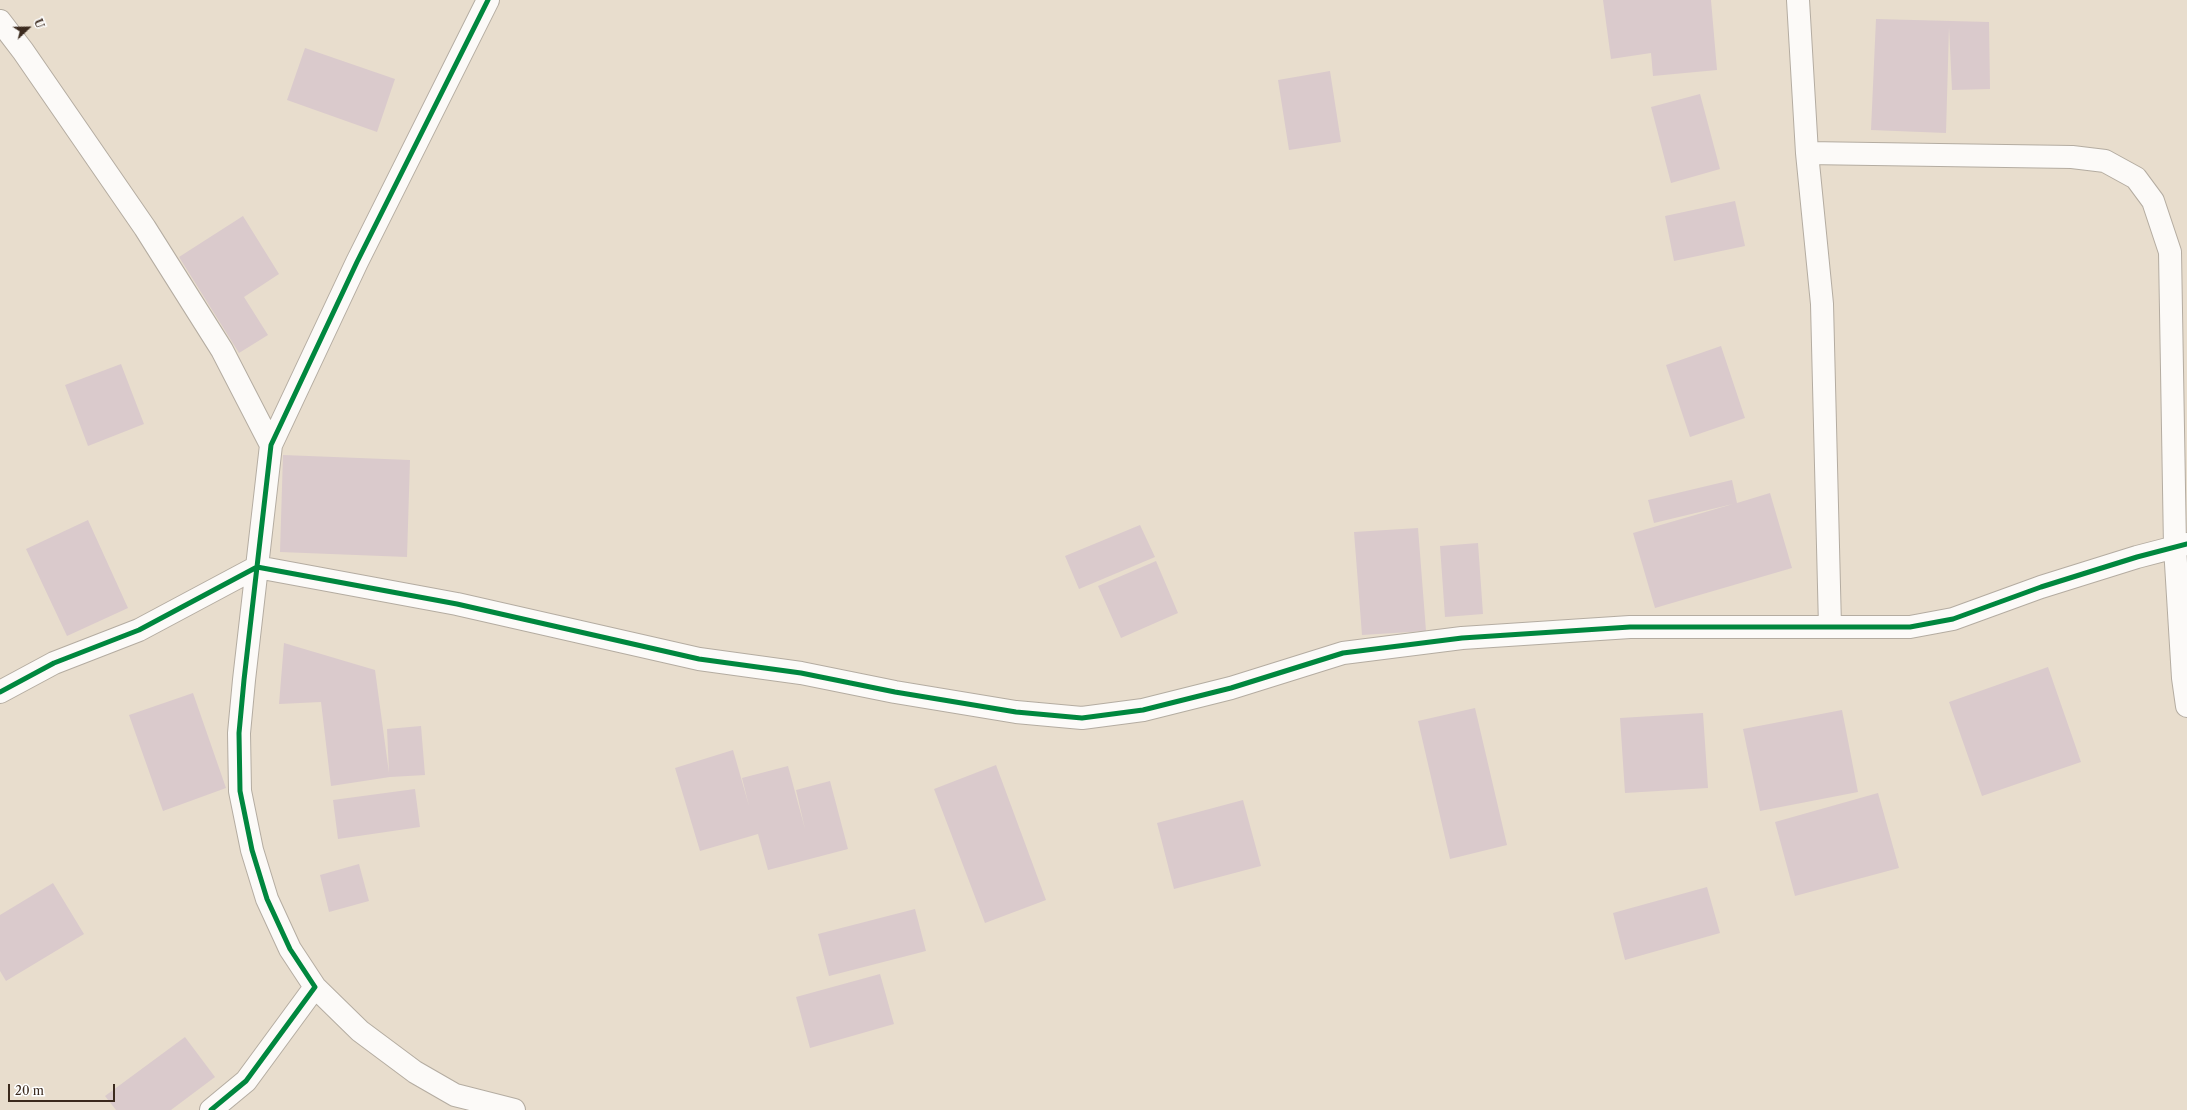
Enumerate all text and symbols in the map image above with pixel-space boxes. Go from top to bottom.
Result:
north arrow [8,8,48,48]
text: U [31,17,47,30]
scale bar [10,1076,117,1102]
text: 20 m [15,1083,44,1098]

